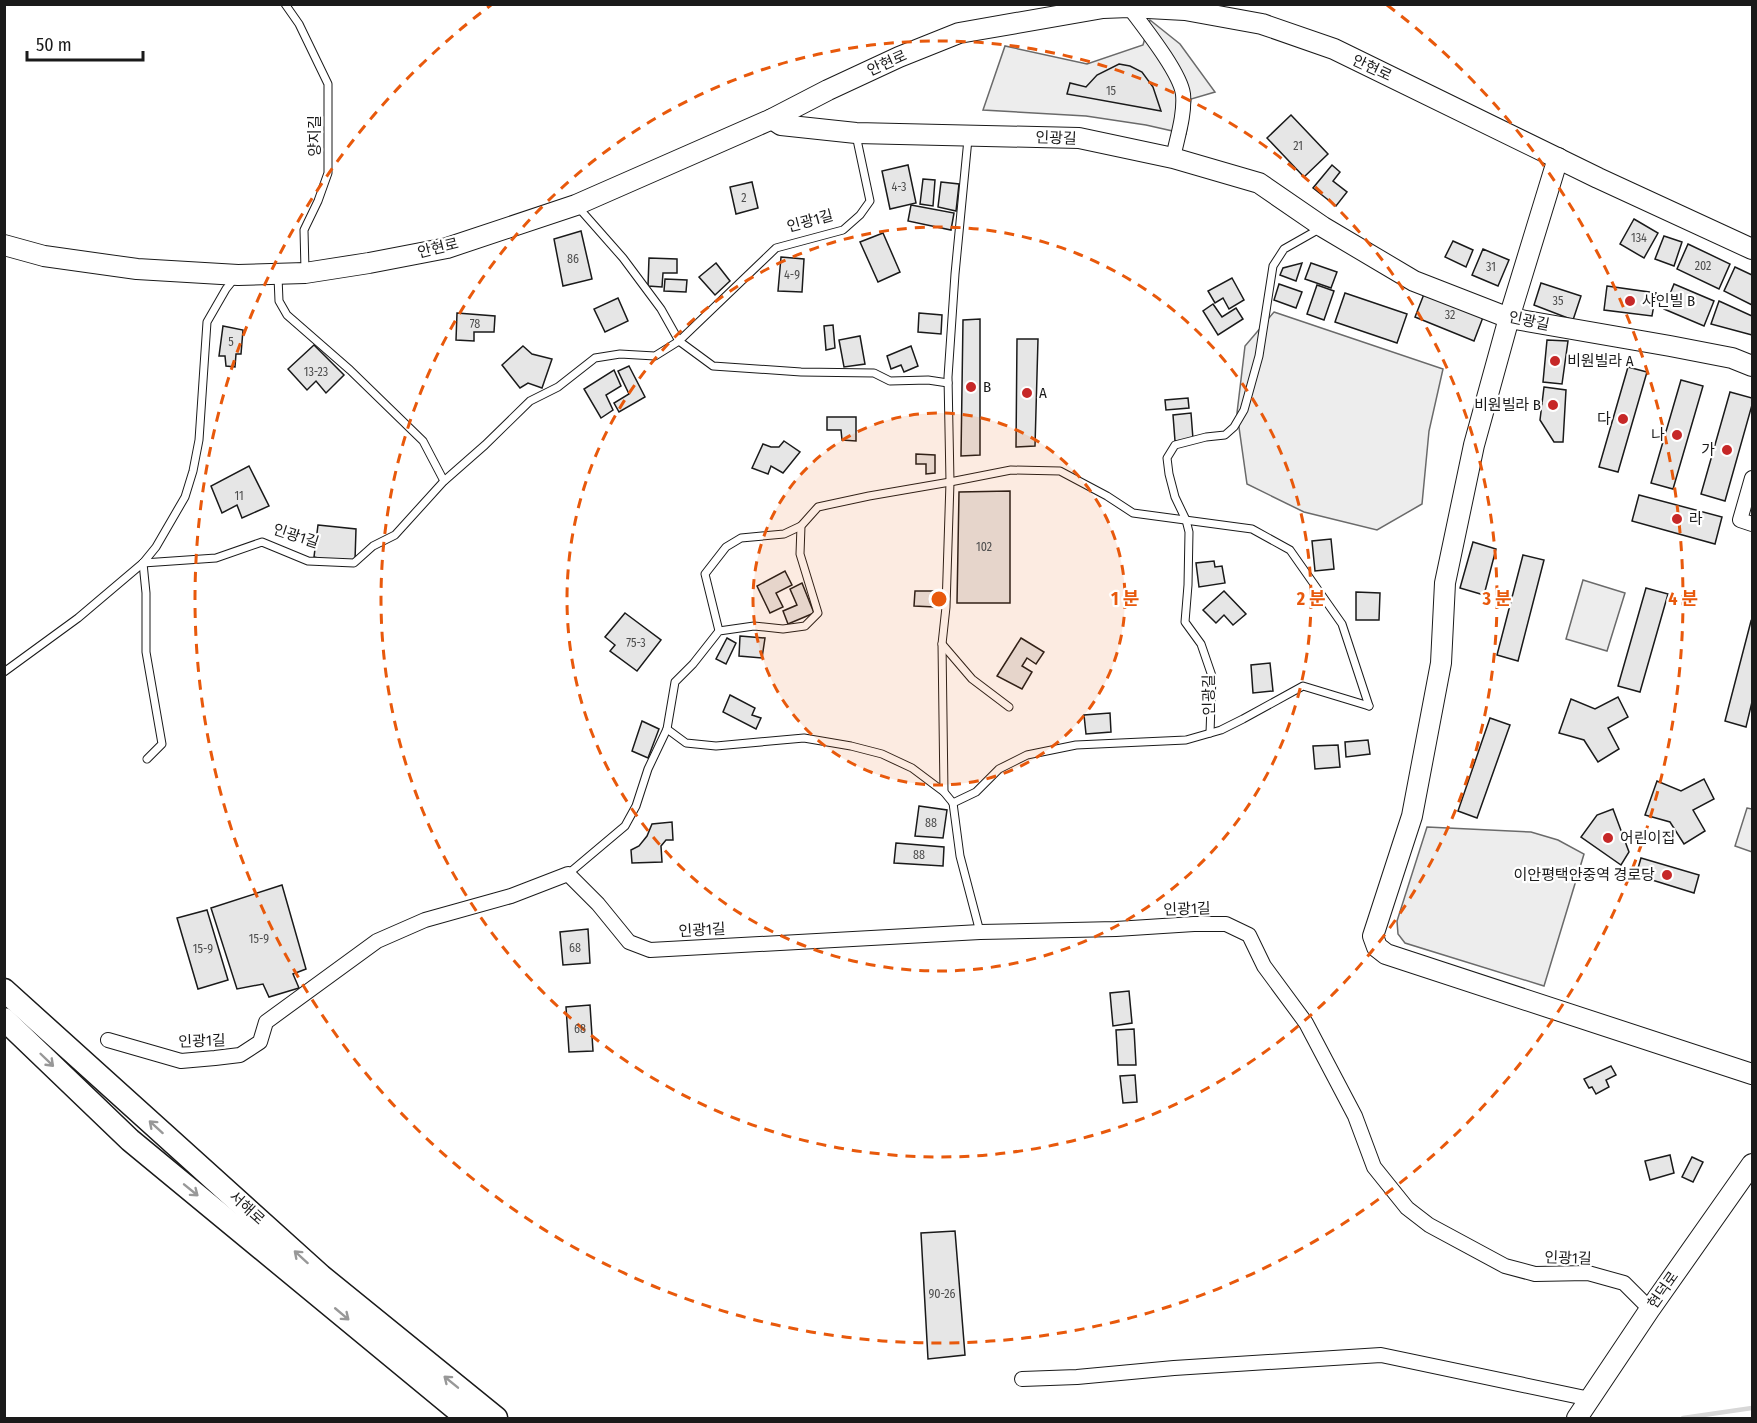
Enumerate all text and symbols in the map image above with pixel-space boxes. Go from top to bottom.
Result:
scale bar [27,24,142,62]
text: 50 m [36,34,72,56]
street label: 안현로 [864,46,910,80]
street label: 안현로 [1349,51,1395,85]
house number: 15 [1106,84,1117,98]
street label: 양지길 [306,115,324,157]
street label: 인광길 [1035,128,1077,148]
house number: 21 [1293,139,1303,153]
house number: 4-3 [892,180,906,194]
house number: 2 [741,191,747,205]
street label: 인광1길 [785,206,835,236]
house number: 134 [1631,231,1647,245]
street label: 안현로 [416,234,460,262]
house number: 86 [567,252,579,266]
house number: 202 [1695,259,1711,273]
house number: 31 [1486,260,1496,274]
house number: 4-9 [784,268,800,282]
place label: 샤인빌 B [1642,292,1695,310]
house number: 35 [1553,294,1564,308]
marker: 샤인빌 B [1623,294,1637,308]
house number: 32 [1445,308,1455,322]
street label: 인광길 [1507,308,1551,334]
house number: 78 [470,317,480,331]
house number: 5 [228,335,234,349]
place label: 비원빌라 A [1567,352,1634,370]
marker: 비원빌라 A [1548,354,1562,368]
house number: 13-23 [304,365,328,379]
place label: B [983,378,991,396]
marker: B [964,380,978,394]
place label: A [1039,384,1047,402]
marker: A [1020,386,1034,400]
place label: 비원빌라 B [1474,396,1541,414]
marker: 비원빌라 B [1546,398,1560,412]
place label: 다 [1597,410,1611,428]
marker: 다 [1616,412,1630,426]
place label: 나 [1651,426,1665,444]
marker: 나 [1670,428,1684,442]
place label: 가 [1701,441,1715,459]
marker: 가 [1720,443,1734,457]
house number: 11 [234,489,244,503]
place label: 라 [1689,510,1703,528]
marker: 라 [1670,512,1684,526]
street label: 인광1길 [271,520,321,552]
house number: 102 [976,540,992,554]
text: 1 분 [1111,588,1139,610]
text: 2 분 [1296,588,1326,610]
text: 3 분 [1482,588,1512,610]
text: 4 분 [1668,588,1698,610]
centre of rings [929,589,949,609]
house number: 75-3 [626,636,646,650]
street label: 인광길 [1200,674,1218,716]
house number: 88 [925,816,937,830]
place label: 어린이집 [1620,829,1675,847]
marker: 어린이집 [1601,831,1615,845]
house number: 88 [913,848,925,862]
place label: 이안평택안중역 경로당 [1513,866,1655,884]
marker: 이안평택안중역 경로당 [1660,868,1674,882]
street label: 인광1길 [1163,899,1211,919]
street label: 인광1길 [678,920,726,940]
house number: 15-9 [249,932,269,946]
house number: 68 [569,941,581,955]
house number: 15-9 [193,942,213,956]
house number: 68 [574,1022,586,1036]
street label: 인광1길 [178,1031,226,1051]
one-way arrow [39,1052,54,1067]
one-way arrow [149,1120,164,1134]
one-way arrow [183,1184,199,1197]
street label: 서해로 [226,1187,268,1229]
street label: 인광1길 [1544,1248,1592,1268]
one-way arrow [294,1250,309,1264]
street label: 현덕로 [1644,1268,1682,1312]
house number: 90-26 [928,1287,956,1301]
one-way arrow [334,1308,350,1321]
one-way arrow [443,1375,459,1388]

